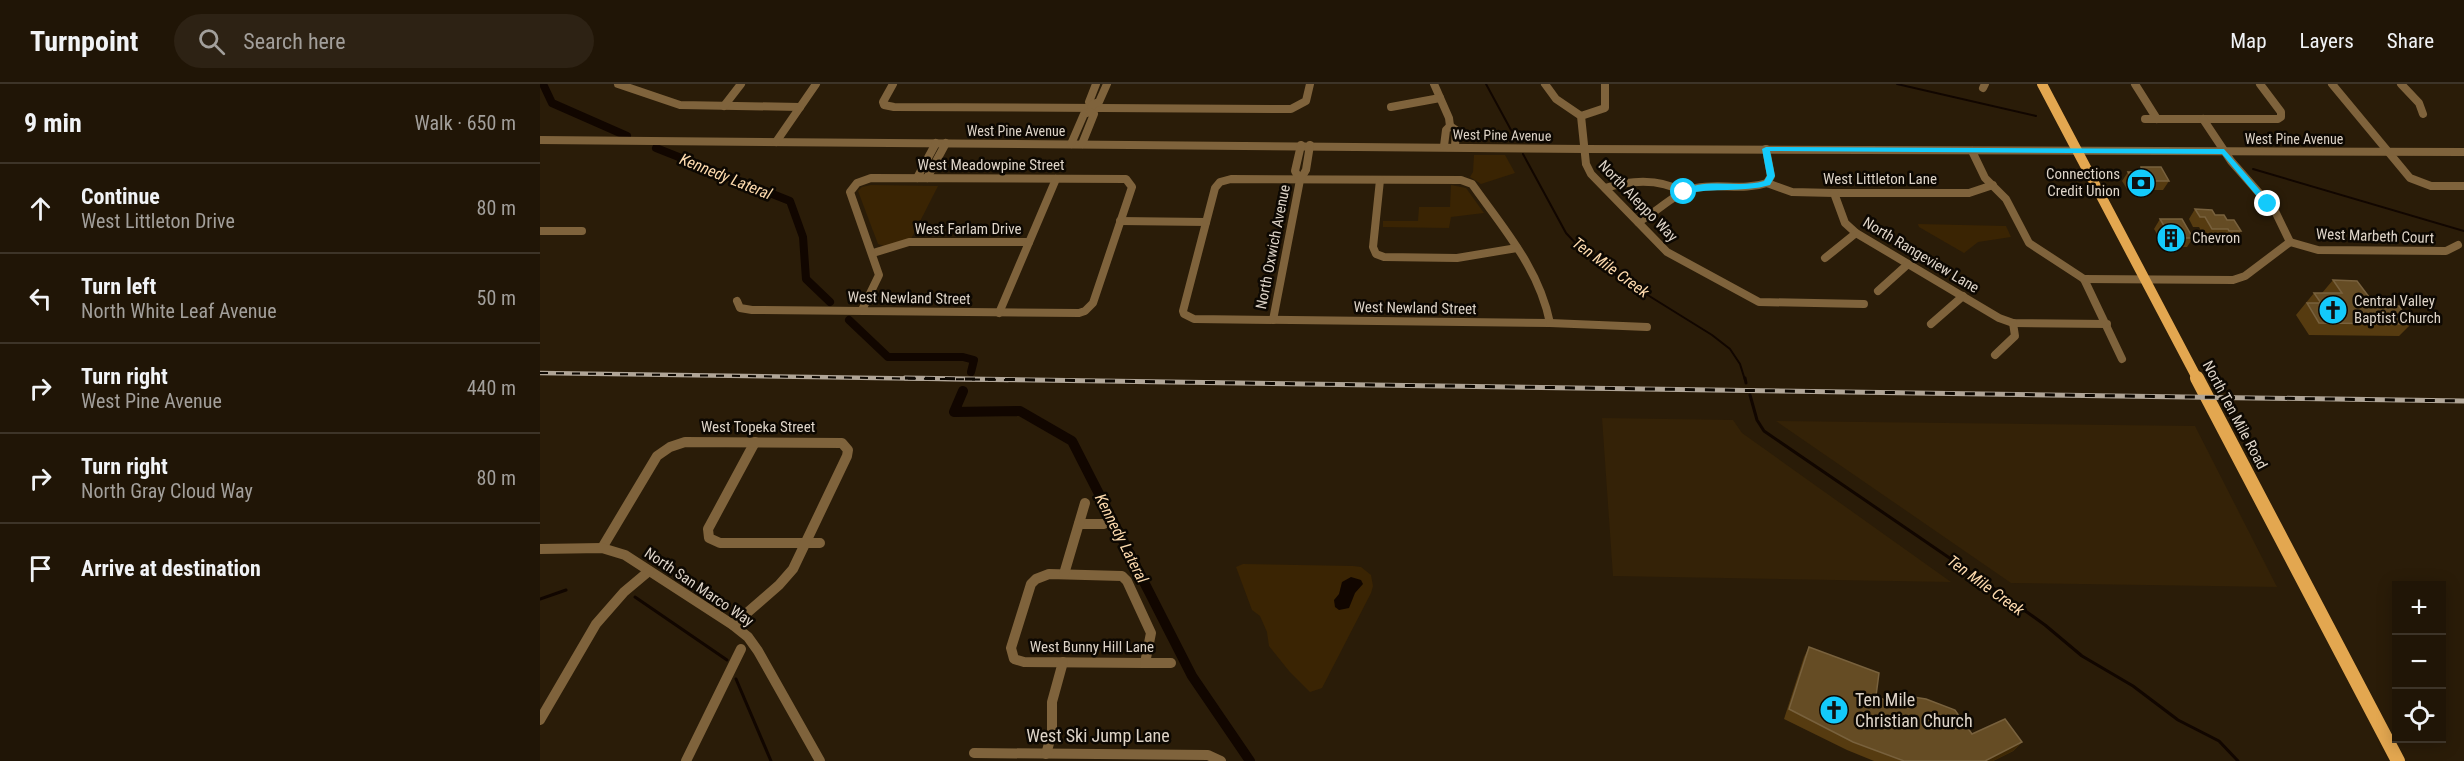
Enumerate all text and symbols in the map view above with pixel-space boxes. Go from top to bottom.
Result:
search box [174,14,594,68]
text: Turnpoint [30,25,138,58]
icon: search [195,25,228,58]
text: Search here [243,29,346,54]
text: Map [2230,29,2267,53]
text: Layers [2300,29,2354,53]
text: Share [2387,29,2434,53]
text: 9 min [24,108,82,138]
text: Walk · 650 m [415,111,516,135]
street label: West Pine Avenue [967,123,1066,139]
street label: West Pine Avenue [1453,126,1552,144]
street label: West Pine Avenue [2245,131,2344,147]
water label: Kennedy Lateral [677,149,775,204]
street label: West Meadowpine Street [918,156,1064,174]
street label: North Aleppo Way [1595,157,1681,245]
place label: Connections Credit Union [2046,165,2120,200]
bank icon: Connections Credit Union [2125,167,2157,199]
street label: West Littleton Lane [1823,170,1937,188]
route start [1670,178,1696,204]
street label: North Oxwich Avenue [1252,183,1294,311]
text: Continue [81,184,160,209]
route end [2254,190,2280,216]
icon: ahead [24,192,57,225]
text: 80 m [477,196,516,220]
text: West Littleton Drive [81,209,235,233]
street label: North Rangeview Lane [1860,213,1982,297]
street label: West Farlam Drive [915,220,1021,238]
building icon: Chevron [2155,222,2187,254]
street label: West Marbeth Court [2316,225,2434,247]
place label: Chevron [2192,229,2240,247]
water label: Ten Mile Creek [1569,233,1654,302]
text: Turn left [81,274,156,299]
icon: left [24,282,57,315]
text: 50 m [477,286,516,310]
street label: West Newland Street [847,288,971,308]
place label: Central Valley Baptist Church [2354,292,2441,327]
church icon: Central Valley Baptist Church [2317,294,2349,326]
street label: West Newland Street [1353,298,1477,318]
text: North White Leaf Avenue [81,299,277,323]
street label: North Ten Mile Road [2199,358,2271,472]
text: Turn right [81,364,168,389]
icon: right [24,372,57,405]
text: 440 m [467,376,516,400]
text: West Pine Avenue [81,389,222,413]
street label: West Topeka Street [701,418,815,436]
text: Turn right [81,454,168,479]
icon: right [24,462,57,495]
text: 80 m [477,466,516,490]
text: North Gray Cloud Way [81,479,253,503]
water label: Kennedy Lateral [1091,490,1152,586]
street label: North San Marco Way [641,544,757,630]
water label: Ten Mile Creek [1944,551,2029,620]
icon: arrive [24,552,57,585]
text: Arrive at destination [81,556,261,581]
map controls [2392,581,2446,743]
button: + [2392,581,2446,635]
button: − [2392,635,2446,689]
street label: West Bunny Hill Lane [1030,638,1154,656]
place label: Ten Mile Christian Church [1855,689,1973,731]
button: locate [2392,689,2446,743]
church icon: Ten Mile Christian Church [1818,694,1850,726]
street label: West Ski Jump Lane [1026,725,1170,746]

